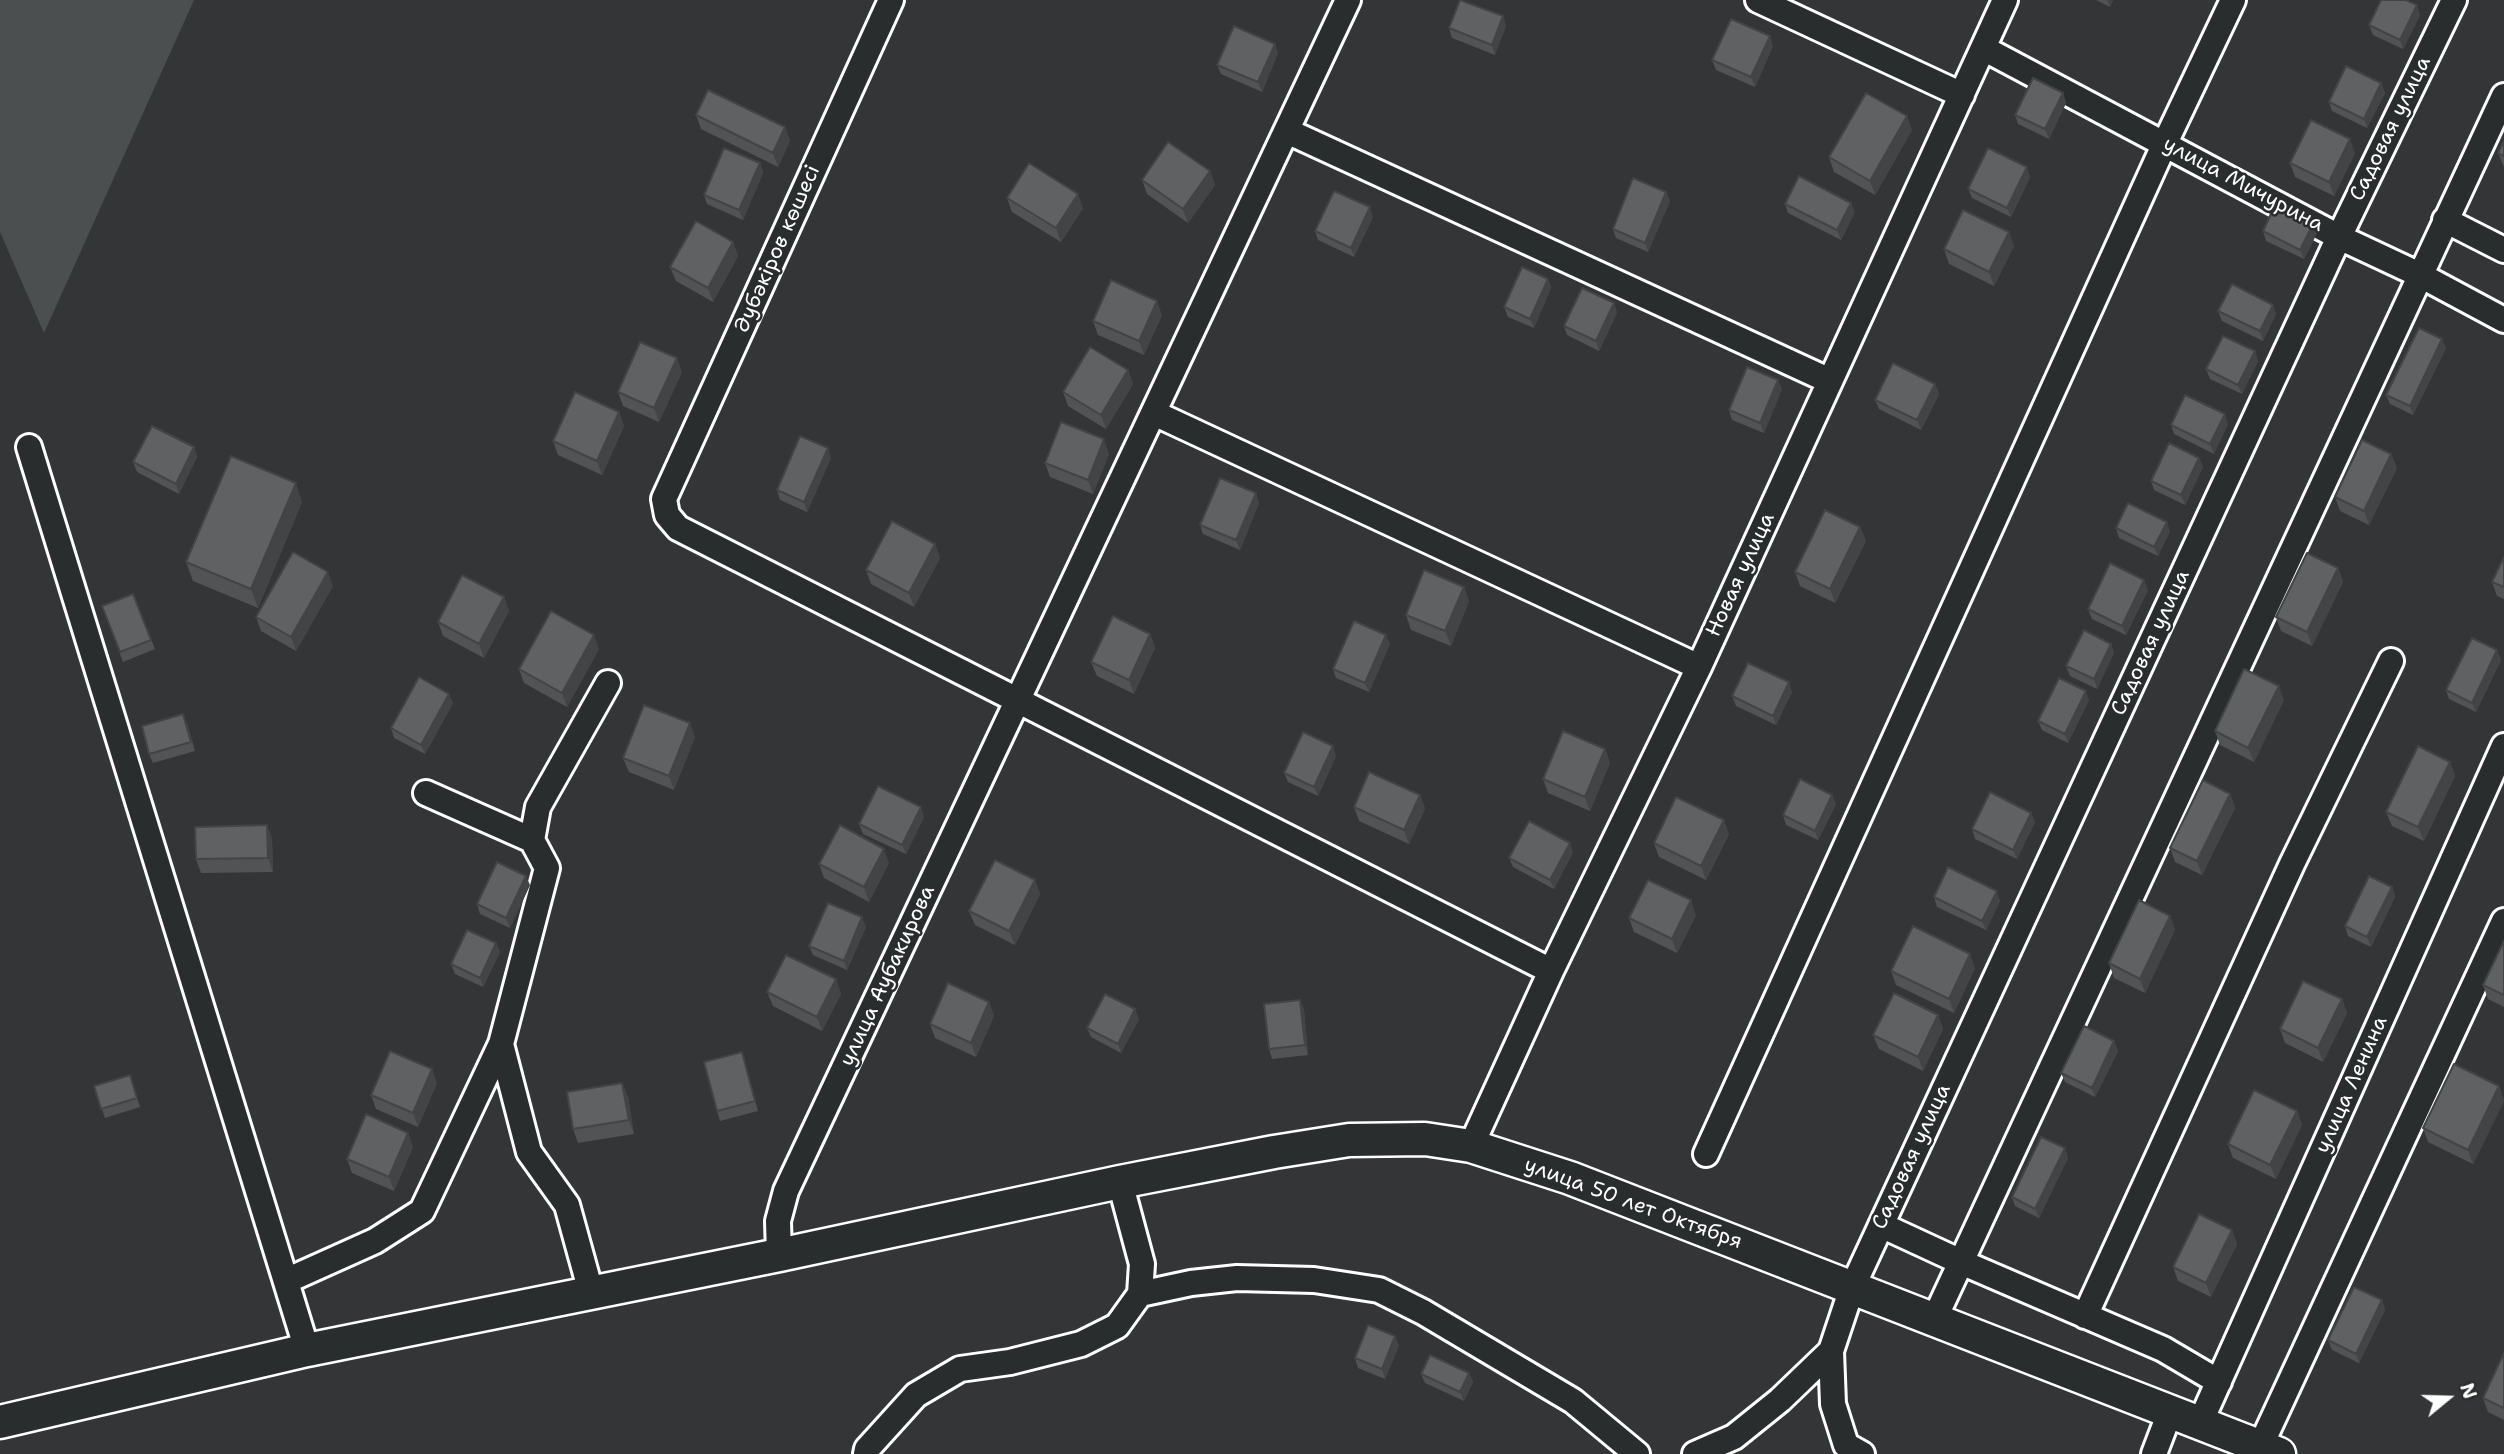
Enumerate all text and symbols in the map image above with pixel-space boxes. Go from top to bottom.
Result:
street label: Садовая улица [2345,53,2437,205]
street label: улица Мичурина [2158,132,2328,238]
street label: Әубәкіров көшесі [730,161,826,337]
street label: Новая улица [1701,509,1781,641]
street label: Садовая улица [2106,566,2196,720]
street label: улица Аубакирова [835,882,941,1070]
street label: улица Ленина [2311,1013,2393,1157]
street label: Садовая улица [1867,1080,1957,1234]
street label: улица 50 лет Октября [1521,1153,1745,1255]
north arrow [2413,1363,2483,1433]
text: N [2454,1380,2483,1402]

